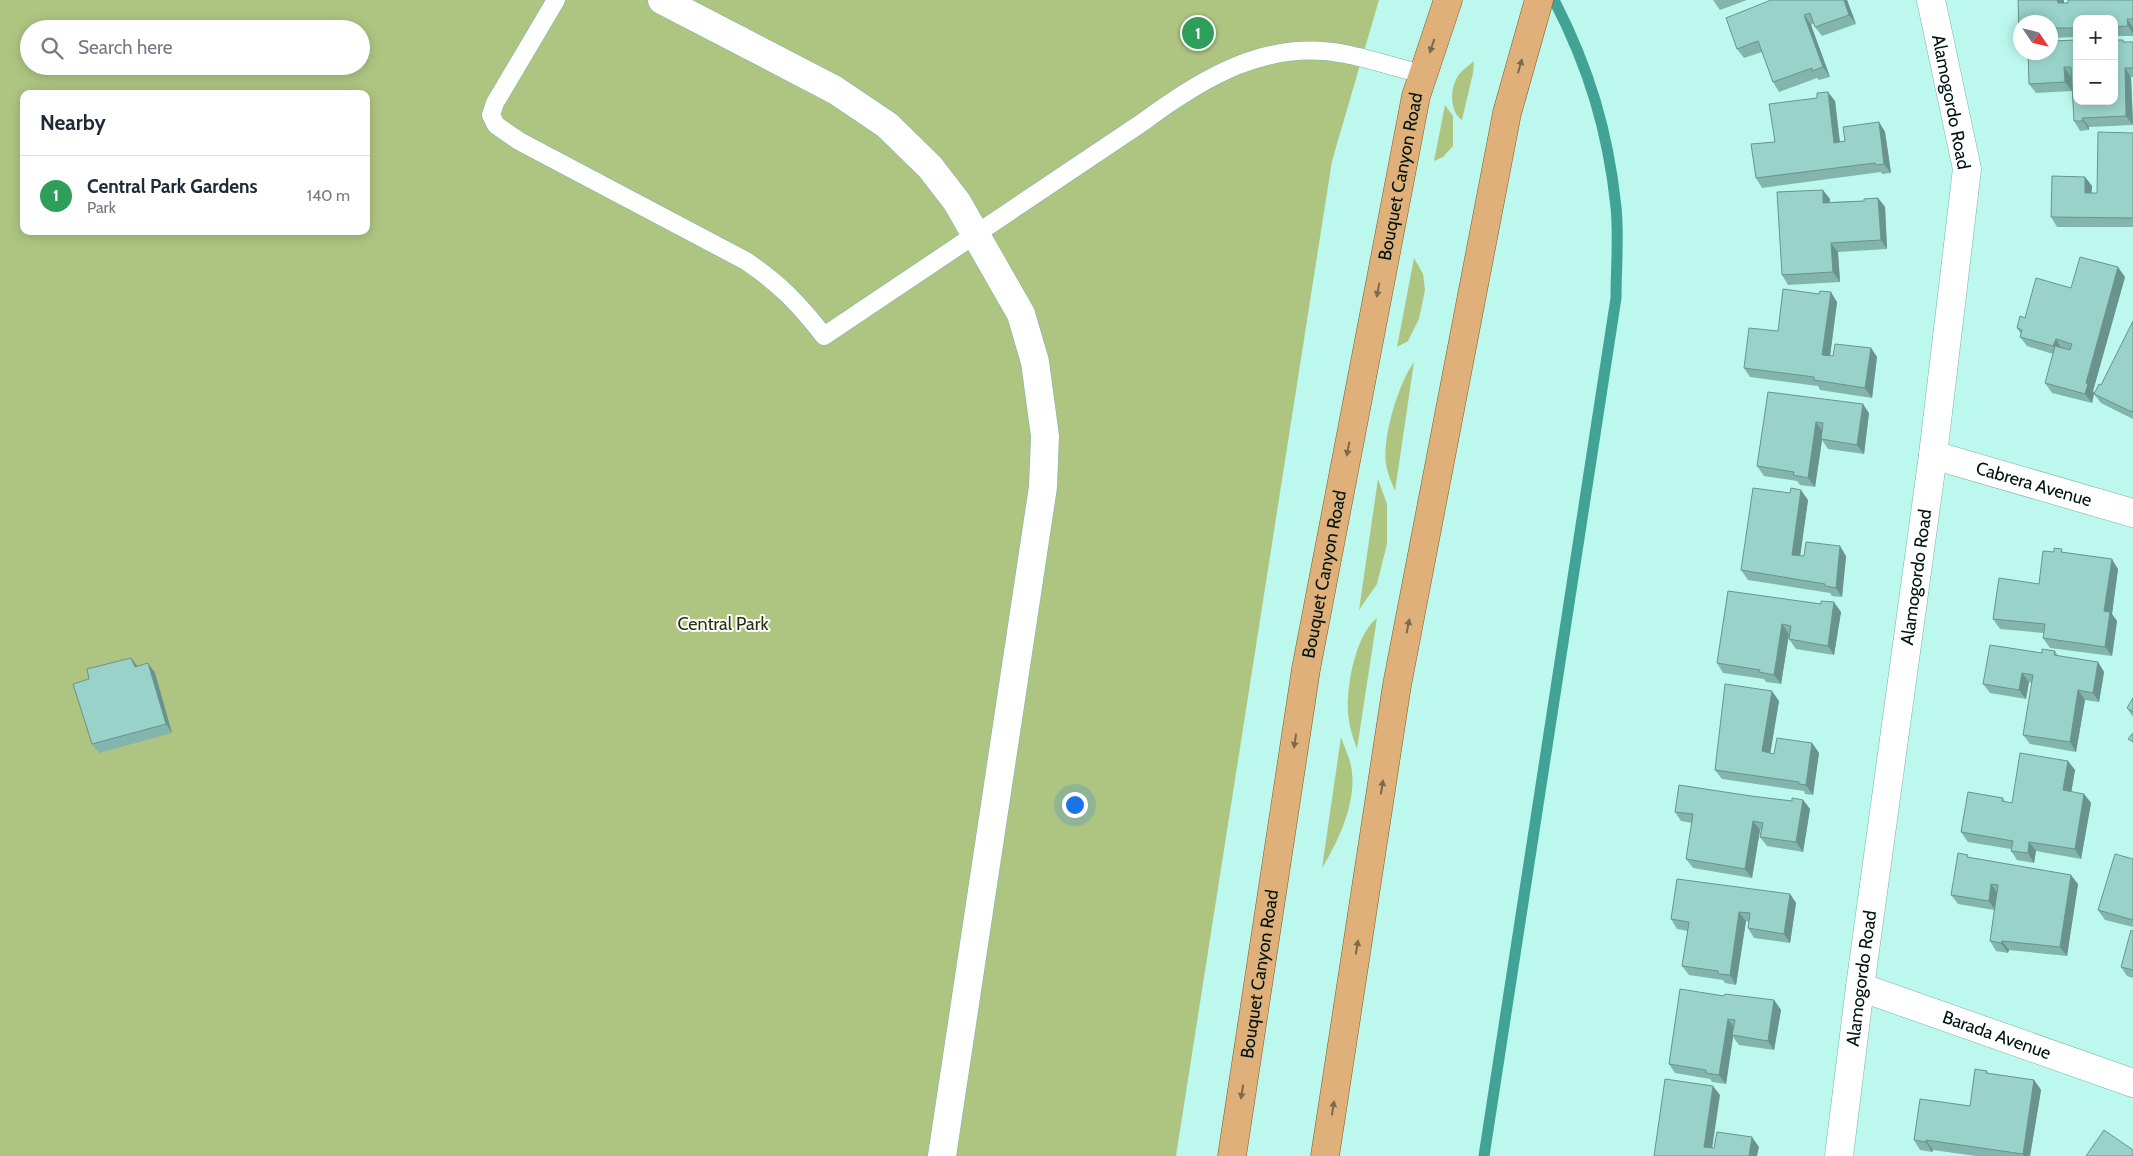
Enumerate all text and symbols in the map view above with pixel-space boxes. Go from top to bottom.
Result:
pin: 1 [1182,14,1214,52]
north arrow [2013,15,2058,60]
map controls [2073,15,2118,105]
button: + [2073,15,2118,60]
search box [20,20,370,75]
street label: Alamogordo Road [1927,33,1975,171]
icon: search [38,34,66,62]
text: Search here [78,36,172,59]
one-way arrow [1428,39,1436,54]
one-way arrow [1517,59,1525,74]
button: − [2073,60,2118,105]
street label: Bouquet Canyon Road [1374,91,1427,262]
text: Nearby [40,110,106,135]
text: Central Park Gardens [87,175,258,198]
text: 1 [53,186,59,205]
text: 140 m [307,186,350,205]
text: Park [87,198,116,217]
one-way arrow [1374,282,1382,298]
one-way arrow [1343,442,1351,458]
street label: Cabrera Avenue [1973,457,2094,511]
street label: Bouquet Canyon Road [1297,489,1351,660]
street label: Alamogordo Road [1896,508,1936,646]
park label: Central Park [678,613,769,635]
one-way arrow [1405,618,1413,634]
one-way arrow [1291,733,1299,749]
one-way arrow [1378,778,1386,794]
your location [1062,792,1088,818]
street label: Bouquet Canyon Road [1236,888,1283,1060]
street label: Alamogordo Road [1842,909,1881,1048]
one-way arrow [1354,939,1362,955]
street label: Barada Avenue [1940,1006,2054,1064]
one-way arrow [1237,1084,1245,1100]
one-way arrow [1329,1099,1337,1115]

